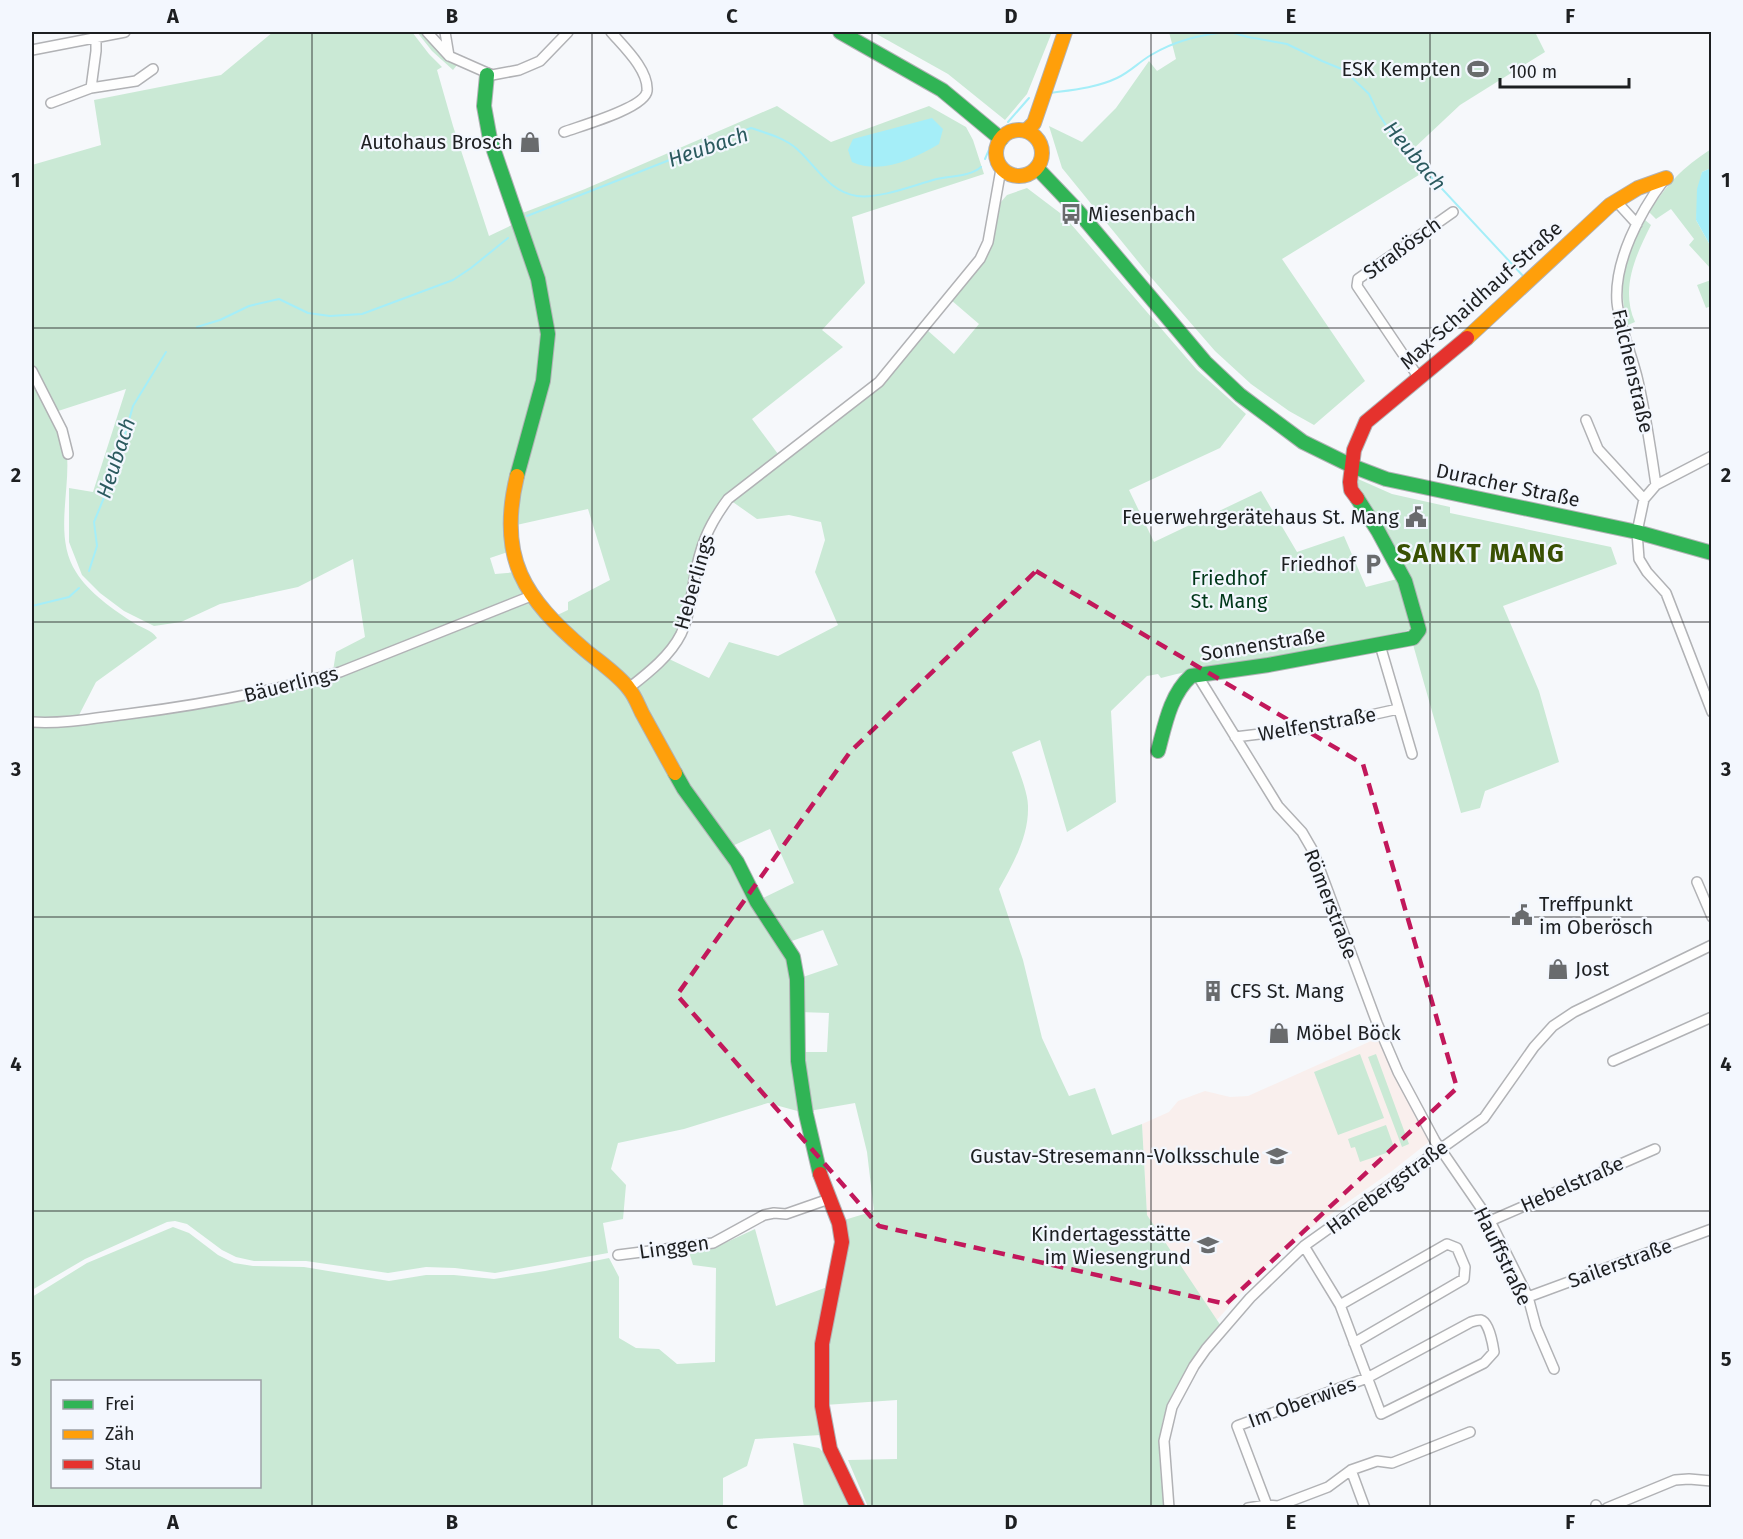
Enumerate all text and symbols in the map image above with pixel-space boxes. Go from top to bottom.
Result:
text: A [166,4,180,28]
text: B [446,4,458,28]
text: C [726,4,738,28]
text: D [1004,4,1018,28]
text: E [1286,4,1296,28]
text: F [1565,4,1575,28]
scale bar [1500,51,1629,89]
place label: ESK Kempten [1342,57,1461,81]
sports icon: ESK Kempten [1466,57,1490,81]
text: 100 m [1509,61,1557,83]
water label: Heubach [1378,116,1452,196]
water label: Heubach [664,121,752,173]
place label: Autohaus Brosch [361,130,513,154]
shop icon: Autohaus Brosch [518,130,542,154]
text: 1 [11,168,21,192]
text: 1 [1721,168,1731,192]
bus stop icon: Miesenbach [1059,202,1083,226]
place label: Miesenbach [1088,202,1196,226]
street label: Straßösch [1358,212,1446,284]
street label: Max-Schaidhauf-Straße [1395,216,1567,374]
street label: Falchenstraße [1607,307,1659,435]
water label: Heubach [91,414,141,502]
street label: Duracher Straße [1434,458,1582,512]
text: 2 [11,463,21,487]
text: 2 [1721,463,1731,487]
place label: Feuerwehrgerätehaus St. Mang [1122,505,1400,529]
public building icon: Feuerwehrgerätehaus St. Mang [1404,505,1428,529]
street label: Heberlings [669,532,719,632]
district label: SANKT MANG [1397,538,1565,569]
place label: Friedhof [1281,552,1357,576]
parking icon: Friedhof [1361,552,1385,576]
park label: Friedhof St. Mang [1191,566,1268,613]
street label: Sonnenstraße [1199,622,1327,666]
street label: Bäuerlings [241,661,341,707]
street label: Welfenstraße [1256,702,1378,746]
text: 3 [10,757,21,781]
text: 3 [1720,757,1731,781]
street label: Römerstraße [1299,845,1363,963]
place label: Treffpunkt im Oberösch [1539,892,1653,939]
public building icon: Treffpunkt im Oberösch [1510,903,1534,927]
shop icon: Jost [1546,957,1570,981]
place label: Jost [1575,957,1610,981]
building icon: CFS St. Mang [1201,979,1225,1003]
place label: CFS St. Mang [1230,979,1344,1003]
shop icon: Möbel Böck [1267,1021,1291,1045]
place label: Möbel Böck [1296,1021,1402,1045]
text: 4 [10,1052,22,1076]
text: 4 [1720,1052,1732,1076]
street label: Hanebergstraße [1321,1135,1453,1239]
place label: Gustav-Stresemann-Volksschule [970,1144,1260,1168]
school or university icon: Gustav-Stresemann-Volksschule [1265,1144,1289,1168]
street label: Hebelstraße [1517,1151,1627,1217]
street label: Hauffstraße [1469,1203,1537,1309]
place label: Kindertagesstätte im Wiesengrund [1031,1222,1191,1269]
street label: Linggen [637,1230,711,1264]
school or university icon: Kindertagesstätte im Wiesengrund [1196,1233,1220,1257]
street label: Sailerstraße [1565,1233,1675,1293]
text: 5 [11,1347,22,1371]
text: 5 [1721,1347,1732,1371]
street label: Im Oberwies [1245,1371,1359,1433]
legend [51,1380,261,1488]
text: Frei [105,1393,135,1415]
text: Zäh [105,1423,134,1445]
text: Stau [105,1453,141,1475]
text: A [166,1510,180,1534]
text: B [446,1510,458,1534]
text: C [726,1510,738,1534]
text: D [1004,1510,1018,1534]
text: E [1286,1510,1296,1534]
text: F [1565,1510,1575,1534]

